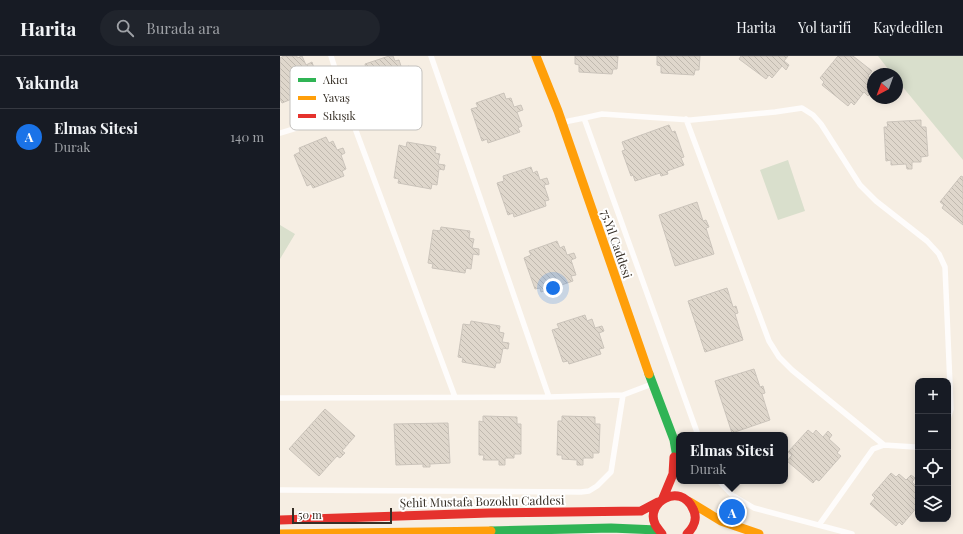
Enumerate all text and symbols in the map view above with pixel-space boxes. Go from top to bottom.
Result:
search box [100,10,380,46]
text: Harita [20,15,76,41]
icon: search [114,17,136,39]
text: Burada ara [146,18,220,38]
text: Harita [736,18,776,37]
text: Yol tarifi [798,18,851,37]
text: Kaydedilen [873,18,943,37]
legend [290,66,422,130]
north arrow [867,68,903,104]
text: Yakında [16,71,79,93]
text: Akıcı [322,72,348,87]
text: Yavaş [322,90,350,105]
text: Sıkışık [323,108,356,123]
text: Elmas Sitesi [54,118,138,138]
text: A [25,128,33,145]
text: 140 m [230,128,264,145]
text: Durak [54,138,90,155]
street label: 75.Yıl Caddesi [598,207,636,281]
your location [543,278,563,298]
map controls [915,378,951,522]
button: + [915,378,951,414]
button: − [915,414,951,450]
popup [676,432,788,484]
text: Elmas Sitesi [690,440,774,460]
button: locate [915,450,951,486]
text: Durak [690,460,726,477]
button: layers [915,486,951,522]
street label: Şehit Mustafa Bozoklu Caddesi [399,492,565,510]
pin: A [719,497,745,527]
scale bar [292,506,392,525]
text: 50 m [298,507,322,522]

